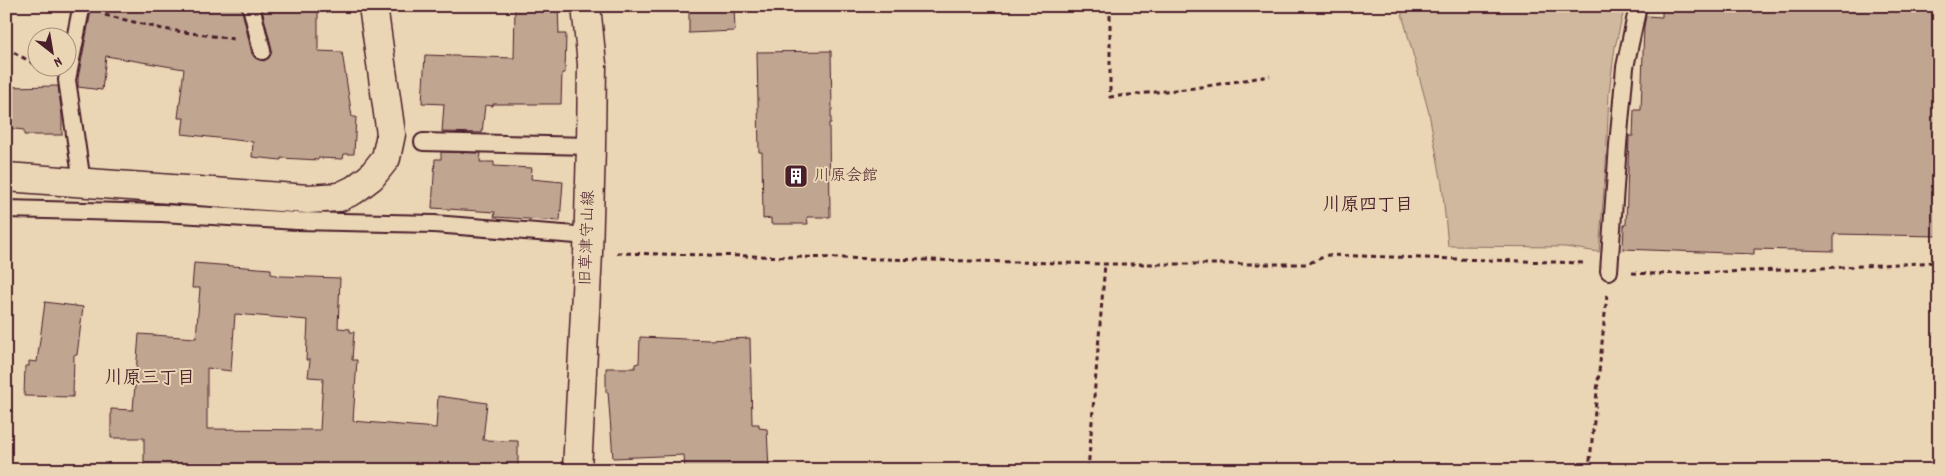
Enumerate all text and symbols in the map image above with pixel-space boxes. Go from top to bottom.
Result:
north arrow [28,28,78,78]
text: N [49,51,66,72]
building icon: 川原会館 [783,163,809,189]
place label: 川原会館 [814,165,878,188]
street label: 旧草津守山線 [575,190,601,286]
district label: 川原四丁目 [1323,194,1413,219]
district label: 川原三丁目 [105,367,195,392]

